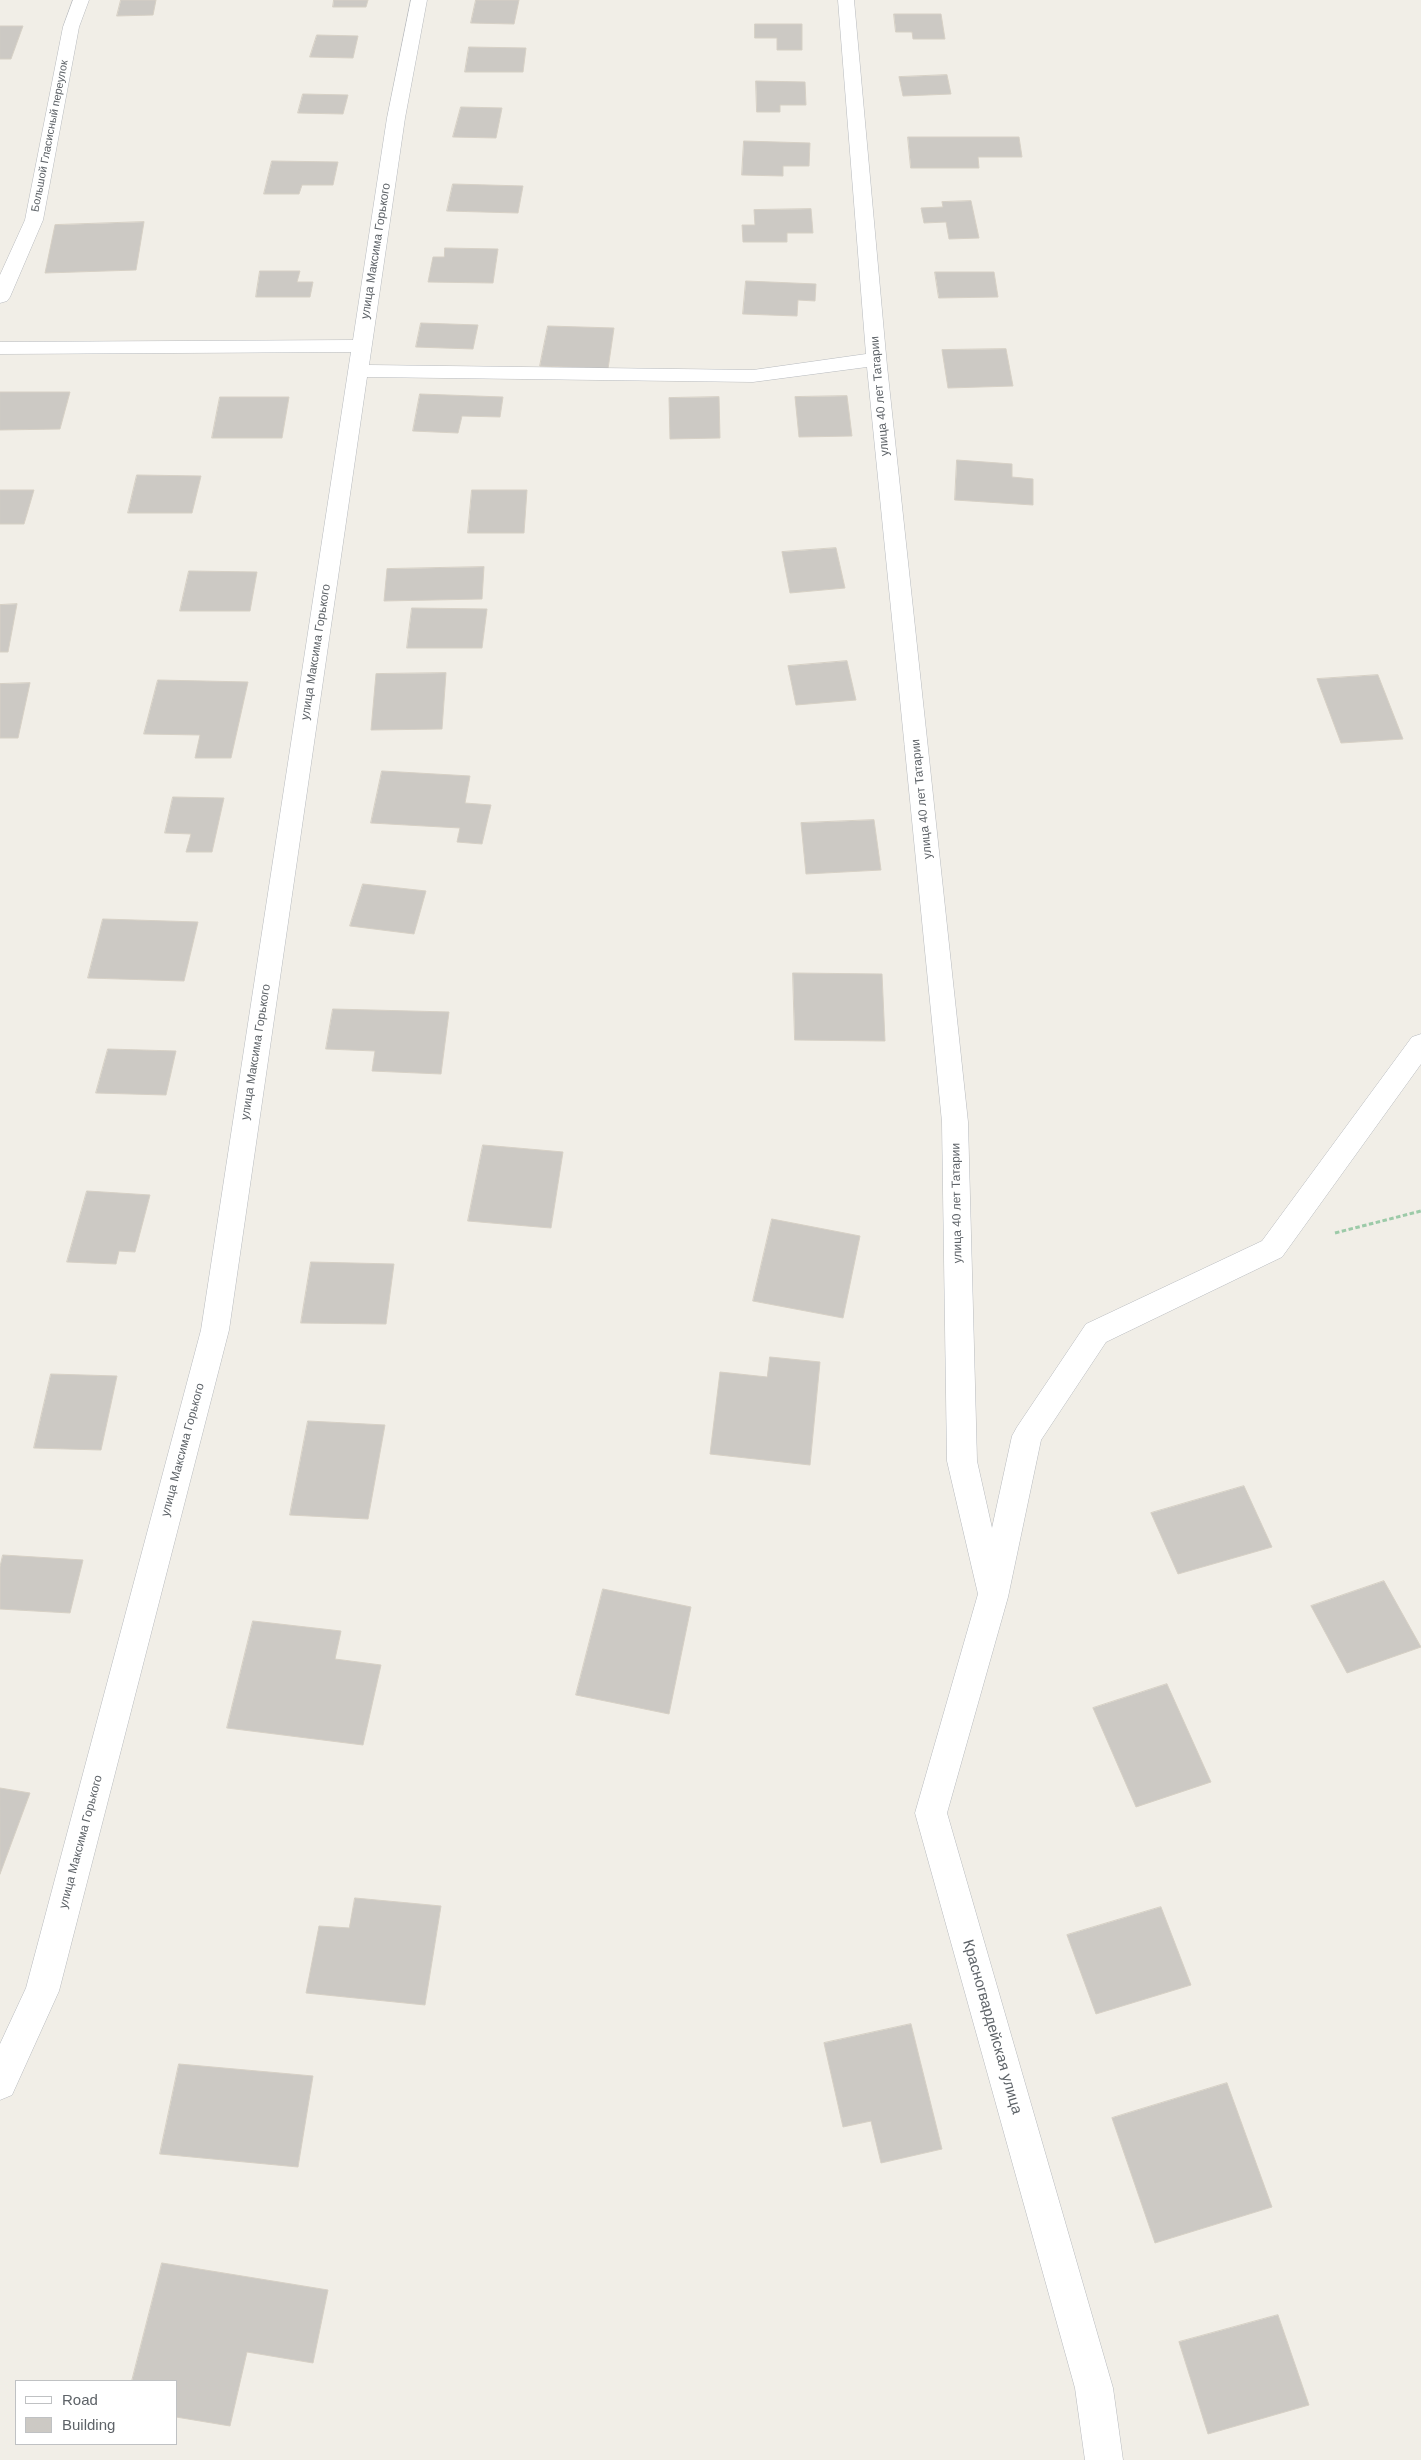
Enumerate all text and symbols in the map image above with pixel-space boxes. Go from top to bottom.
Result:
street label: Большой Гласисный переулок [29,59,71,213]
street label: улица Максима Горького [358,182,394,320]
street label: улица 40 лет Татарии [868,335,892,457]
street label: улица Максима Горького [298,583,334,721]
street label: улица 40 лет Татарии [909,738,935,860]
street label: улица Максима Горького [238,983,274,1121]
street label: улица 40 лет Татарии [949,1143,965,1263]
street label: улица Максима Горького [158,1382,208,1518]
street label: улица Максима Горького [56,1774,106,1910]
street label: Красногвардейская улица [958,1938,1026,2116]
legend [15,2380,178,2445]
text: Road [62,2391,98,2408]
text: Building [62,2416,115,2433]

